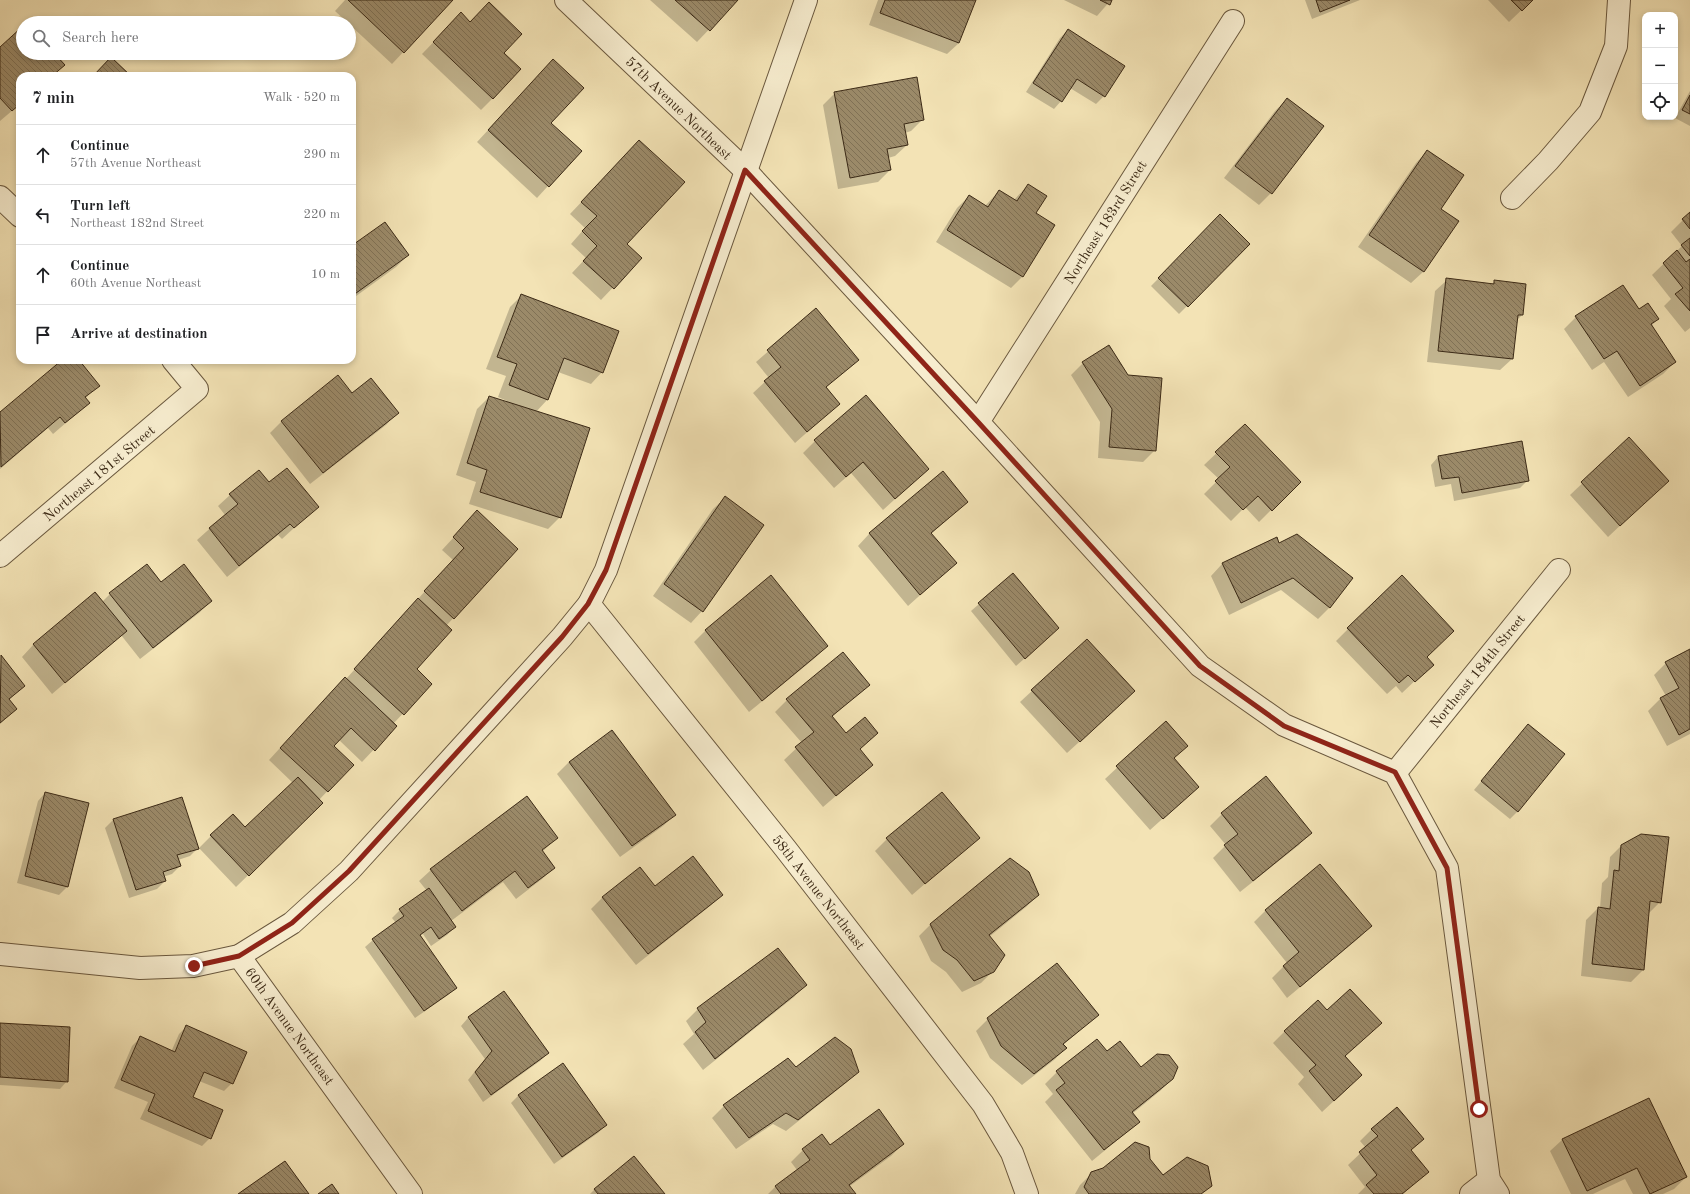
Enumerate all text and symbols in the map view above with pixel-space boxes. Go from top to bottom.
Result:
map controls [1642,12,1678,120]
button: + [1642,12,1678,48]
search box [16,16,356,60]
icon: search [30,27,52,49]
text: Search here [62,31,139,46]
button: − [1642,48,1678,84]
street label: 57th Avenue Northeast [623,55,734,163]
button: locate [1642,84,1678,120]
text: 7 min [32,90,75,107]
text: Walk · 520 m [263,91,340,104]
text: Continue [70,139,129,154]
icon: ahead [32,144,54,166]
text: 290 m [303,148,340,161]
text: 57th Avenue Northeast [70,157,201,170]
street label: Northeast 183rd Street [1062,158,1150,287]
text: Turn left [70,199,130,214]
icon: left [32,204,54,226]
text: 220 m [303,208,340,221]
text: Northeast 182nd Street [70,217,204,230]
text: Continue [70,259,129,274]
icon: ahead [32,264,54,286]
text: 10 m [311,268,340,281]
text: 60th Avenue Northeast [70,277,201,290]
icon: arrive [32,324,54,346]
text: Arrive at destination [70,327,208,342]
street label: Northeast 181st Street [41,423,158,524]
street label: Northeast 184th Street [1428,612,1528,731]
street label: 58th Avenue Northeast [769,833,867,953]
route end [185,957,203,975]
street label: 60th Avenue Northeast [242,965,336,1088]
route start [1470,1100,1488,1118]

